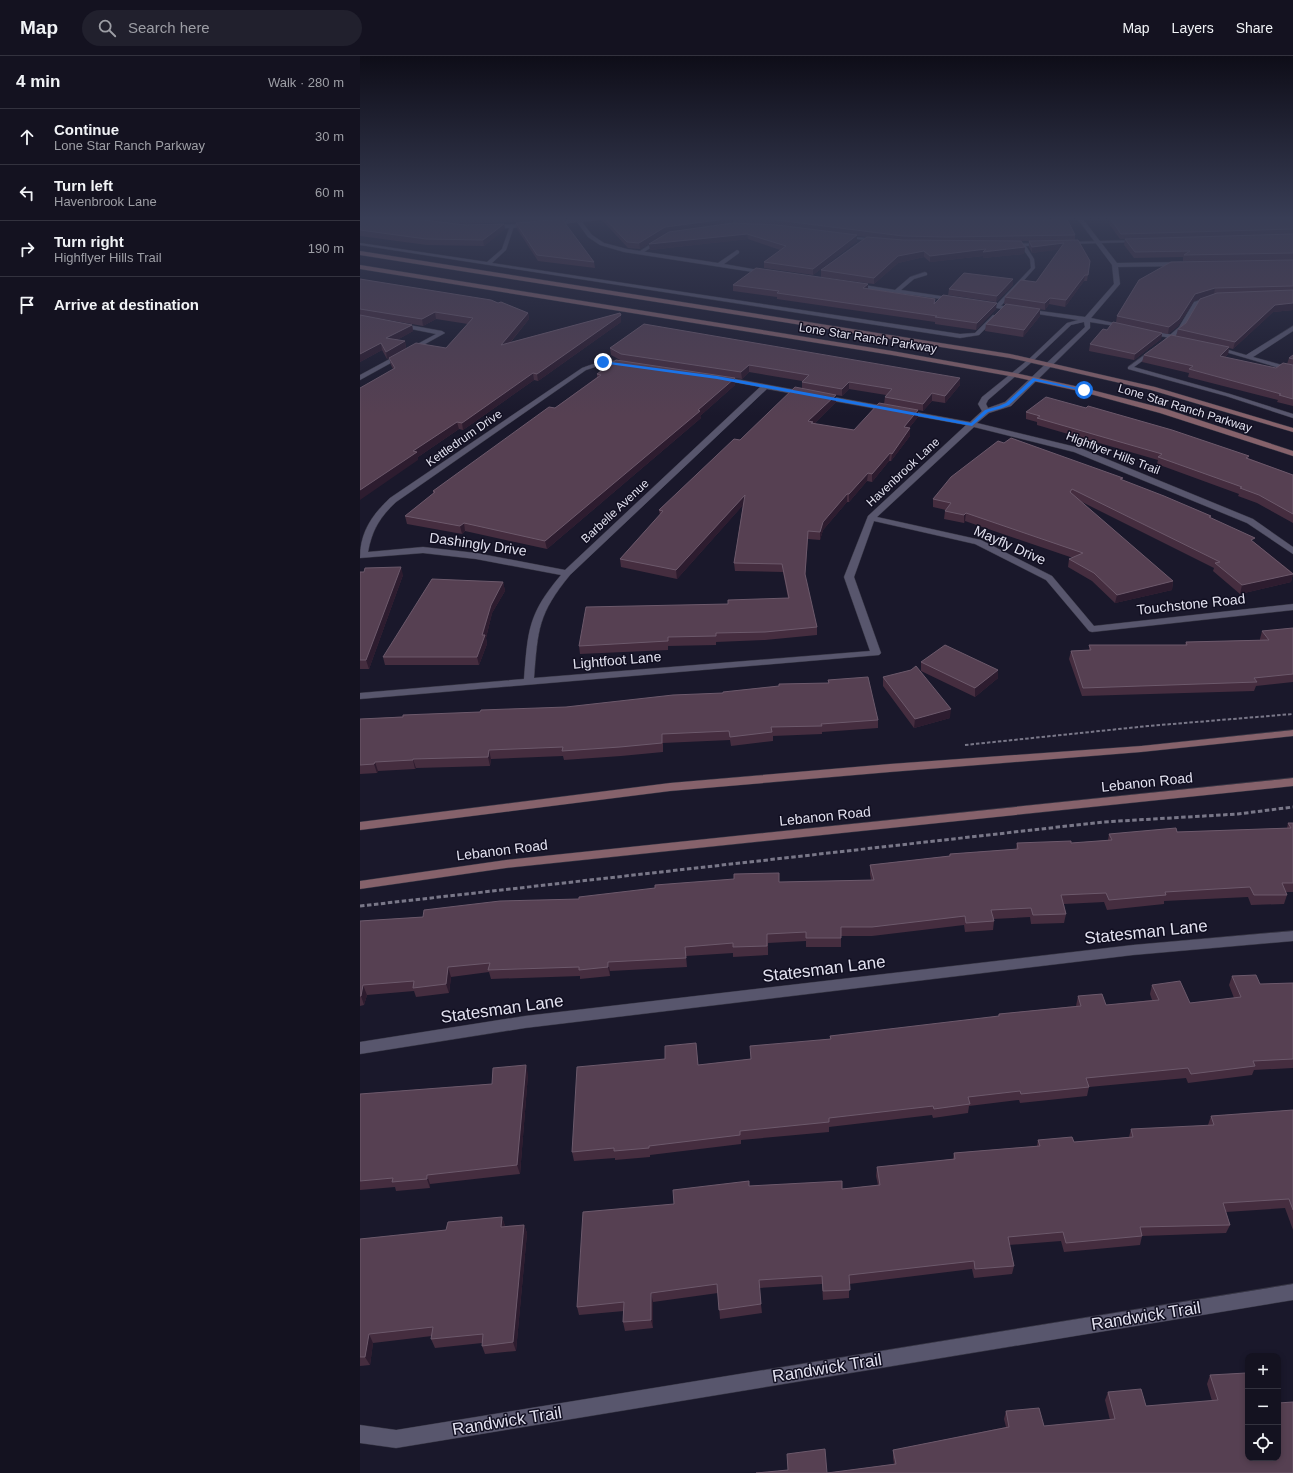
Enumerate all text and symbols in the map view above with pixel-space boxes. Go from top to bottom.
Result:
search box [82,10,362,46]
text: Map [20,17,58,38]
icon: search [96,17,118,39]
text: Search here [128,19,210,36]
text: Map [1122,20,1150,36]
text: Layers [1172,20,1214,36]
text: Share [1236,20,1273,36]
text: 4 min [16,72,60,91]
text: Walk · 280 m [268,75,344,90]
text: Continue [54,121,119,138]
icon: ahead [16,126,38,148]
text: 30 m [315,129,344,144]
text: Lone Star Ranch Parkway [54,138,205,153]
text: Turn left [54,177,113,194]
icon: left [16,182,38,204]
text: 60 m [315,185,344,200]
text: Havenbrook Lane [54,194,157,209]
text: Turn right [54,233,124,250]
icon: right [16,238,38,260]
text: 190 m [308,241,344,256]
text: Highflyer Hills Trail [54,250,162,265]
icon: arrive [16,294,38,316]
text: Arrive at destination [54,296,199,313]
street label: Lone Star Ranch Parkway [798,320,938,356]
route end [594,353,612,371]
route start [1075,381,1093,399]
street label: Lone Star Ranch Parkway [1116,381,1254,435]
street label: Kettledrum Drive [423,406,505,469]
street label: Highflyer Hills Trail [1064,429,1162,477]
street label: Havenbrook Lane [864,434,943,509]
street label: Barbelle Avenue [578,476,652,546]
street label: Mayfly Drive [972,522,1049,568]
street label: Dashingly Drive [428,529,528,559]
street label: Touchstone Road [1136,590,1246,618]
street label: Lightfoot Lane [572,648,662,672]
street label: Lebanon Road [1100,769,1194,795]
street label: Lebanon Road [778,803,872,829]
street label: Lebanon Road [455,836,549,864]
street label: Statesman Lane [1083,916,1209,948]
street label: Statesman Lane [761,952,887,986]
street label: Statesman Lane [439,991,565,1027]
street label: Randwick Trail [1090,1298,1202,1334]
street label: Randwick Trail [771,1350,883,1386]
map controls [1245,1353,1281,1461]
button: + [1245,1353,1281,1389]
button: − [1245,1389,1281,1425]
street label: Randwick Trail [451,1403,563,1439]
button: locate [1245,1425,1281,1461]

